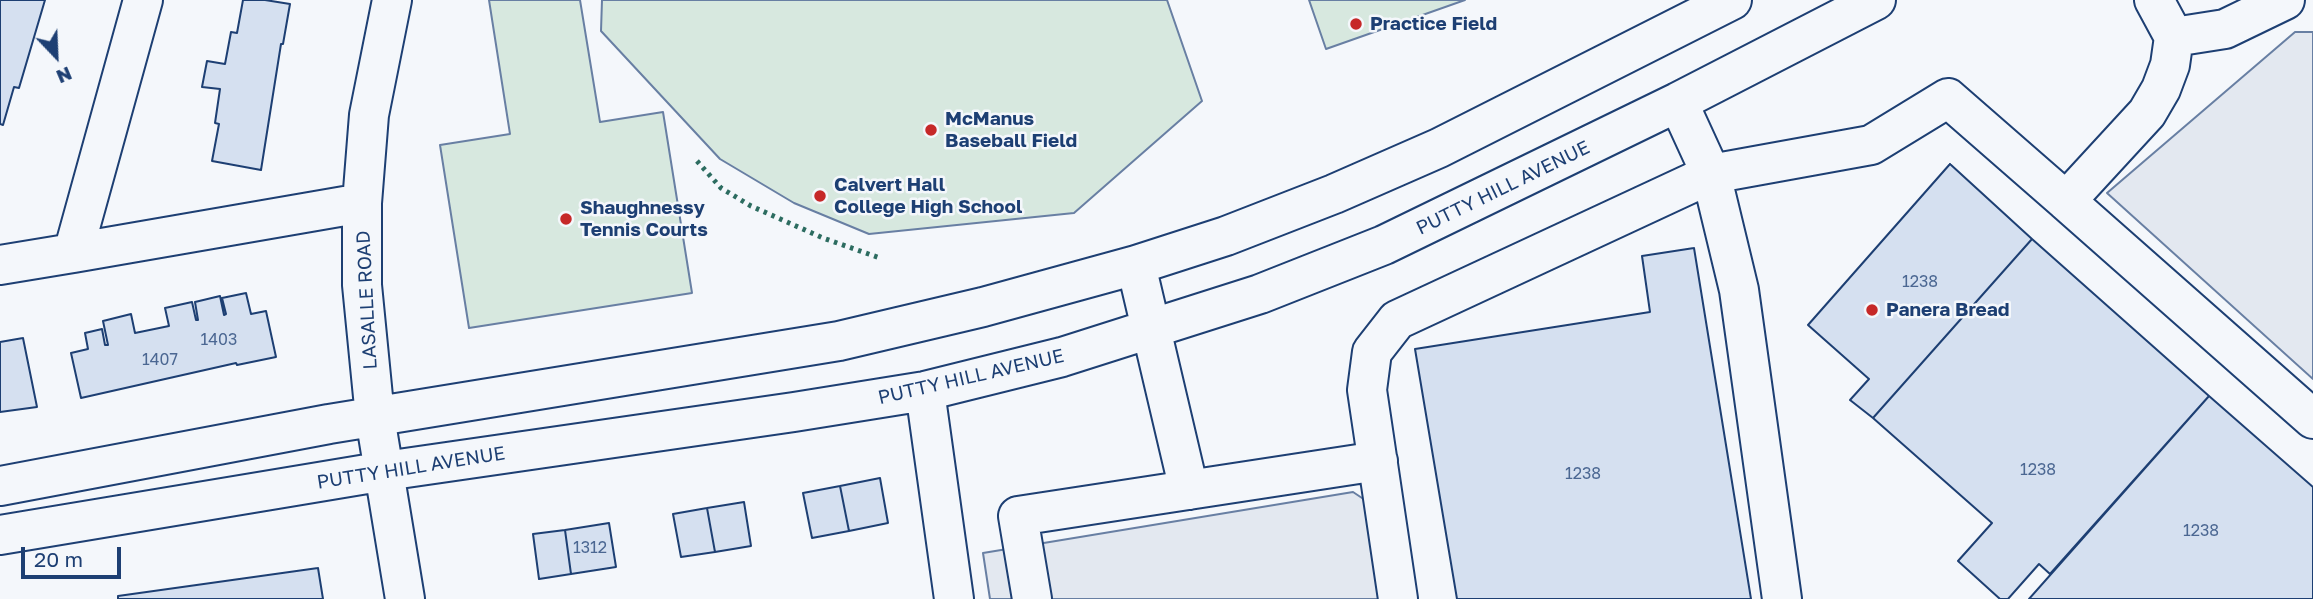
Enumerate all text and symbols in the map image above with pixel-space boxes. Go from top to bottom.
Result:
place label: Practice Field [1370,13,1497,35]
marker: Practice Field [1348,16,1364,32]
north arrow [21,21,91,91]
text: N [53,62,76,89]
place label: McManus Baseball Field [945,108,1077,152]
marker: McManus Baseball Field [923,122,939,138]
street label: PUTTY HILL AVENUE [1413,136,1593,240]
place label: Calvert Hall College High School [834,174,1022,218]
marker: Calvert Hall College High School [812,188,828,204]
place label: Shaughnessy Tennis Courts [580,197,708,241]
marker: Shaughnessy Tennis Courts [558,211,574,227]
street label: LASALLE ROAD [352,230,382,370]
house number: 1238 [1902,272,1938,292]
place label: Panera Bread [1886,299,2010,321]
marker: Panera Bread [1864,302,1880,318]
house number: 1403 [201,330,237,350]
street label: PUTTY HILL AVENUE [876,345,1066,409]
house number: 1407 [142,350,178,370]
street label: PUTTY HILL AVENUE [315,442,507,494]
house number: 1238 [2020,460,2056,480]
house number: 1238 [1565,464,1601,484]
house number: 1238 [2183,521,2219,541]
scale bar [24,532,124,576]
house number: 1312 [573,538,607,558]
text: 20 m [34,546,83,572]

